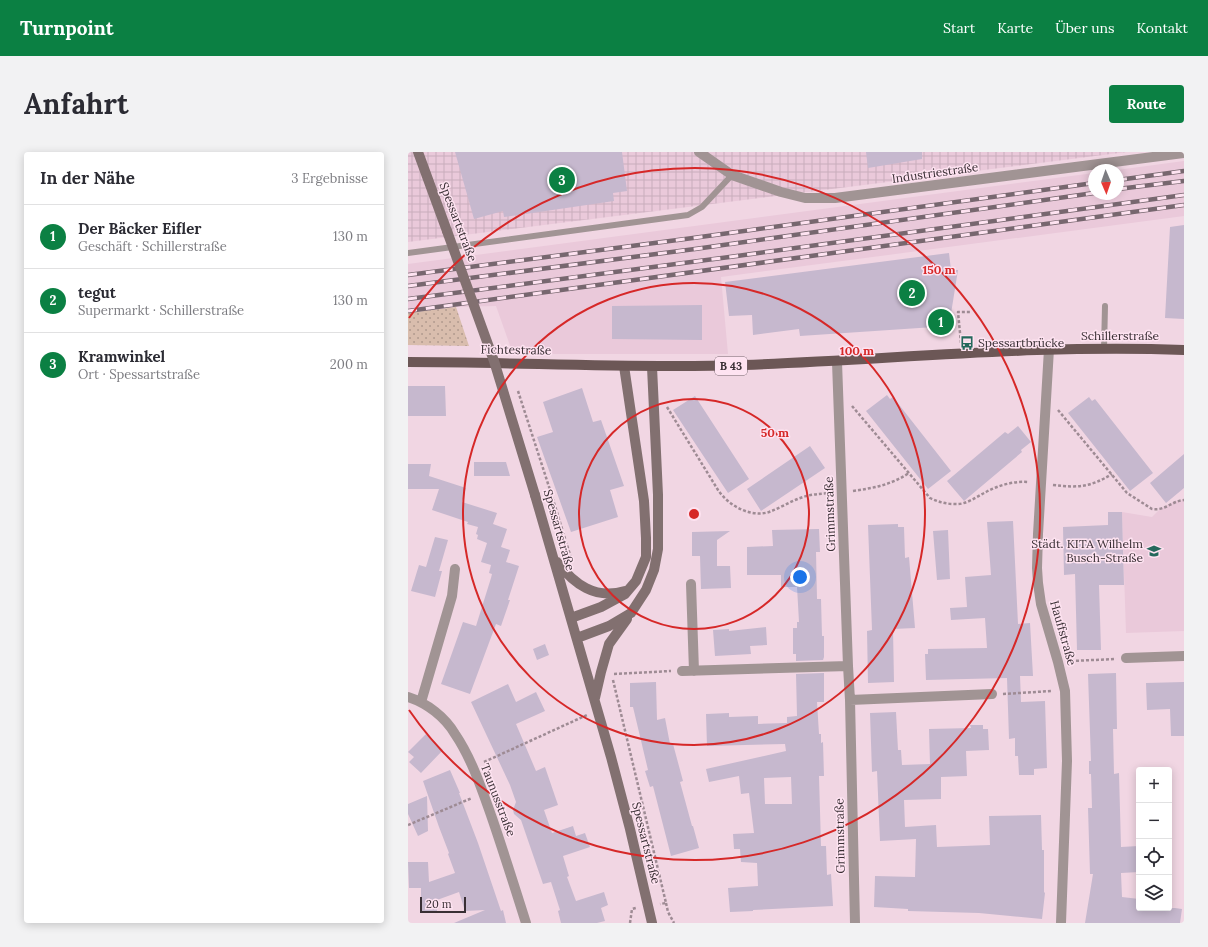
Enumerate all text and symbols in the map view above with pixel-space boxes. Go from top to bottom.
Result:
text: Turnpoint [20,16,114,40]
text: Start [943,19,975,37]
text: Karte [997,19,1033,37]
text: Über uns [1055,19,1115,37]
text: Kontakt [1137,19,1188,37]
button: Route [1109,85,1184,123]
text: Anfahrt [24,86,128,122]
street label: Industriestraße [891,159,980,186]
north arrow [1088,164,1124,200]
pin: 3 [549,165,575,195]
text: In der Nähe [40,167,135,189]
text: 3 Ergebnisse [291,170,368,187]
street label: Spessartstraße [436,180,481,264]
text: Der Bäcker Eifler [78,219,201,238]
text: 1 [50,228,56,245]
text: 130 m [333,228,368,245]
text: Geschäft · Schillerstraße [78,238,227,255]
text: 150 m [922,262,956,277]
pin: 2 [899,278,925,308]
text: tegut [78,283,116,302]
text: 2 [50,292,56,309]
text: 130 m [333,292,368,309]
text: Supermarkt · Schillerstraße [78,302,244,319]
pin: 1 [928,307,954,337]
street label: Schillerstraße [1081,328,1160,343]
bus stop icon: Spessartbrücke [959,335,975,351]
place label: Spessartbrücke [978,335,1065,350]
street label: Fichtestraße [481,341,552,358]
text: 100 m [840,343,874,358]
text: Kramwinkel [78,347,165,366]
text: 3 [49,356,57,373]
text: 200 m [330,356,368,373]
road number: B 43 [715,357,747,375]
text: Ort · Spessartstraße [78,366,200,383]
text: 50 m [761,425,789,440]
street label: Grimmstraße [821,476,838,552]
street label: Spessartstraße [541,488,578,573]
centre of rings [687,507,701,521]
place label: Städt. KITA Wilhelm Busch-Straße [1031,536,1143,565]
school or university icon: Städt. KITA Wilhelm Busch-Straße [1146,543,1162,559]
your location [790,567,810,587]
street label: Hauffstraße [1047,599,1080,668]
street label: Taunusstraße [478,761,519,839]
map controls [1136,767,1172,911]
button: + [1136,767,1172,803]
street label: Grimmstraße [831,798,848,874]
street label: Spessartstraße [629,800,664,886]
button: − [1136,803,1172,839]
button: locate [1136,839,1172,875]
button: layers [1136,875,1172,911]
scale bar [420,895,466,914]
text: 20 m [426,897,451,911]

